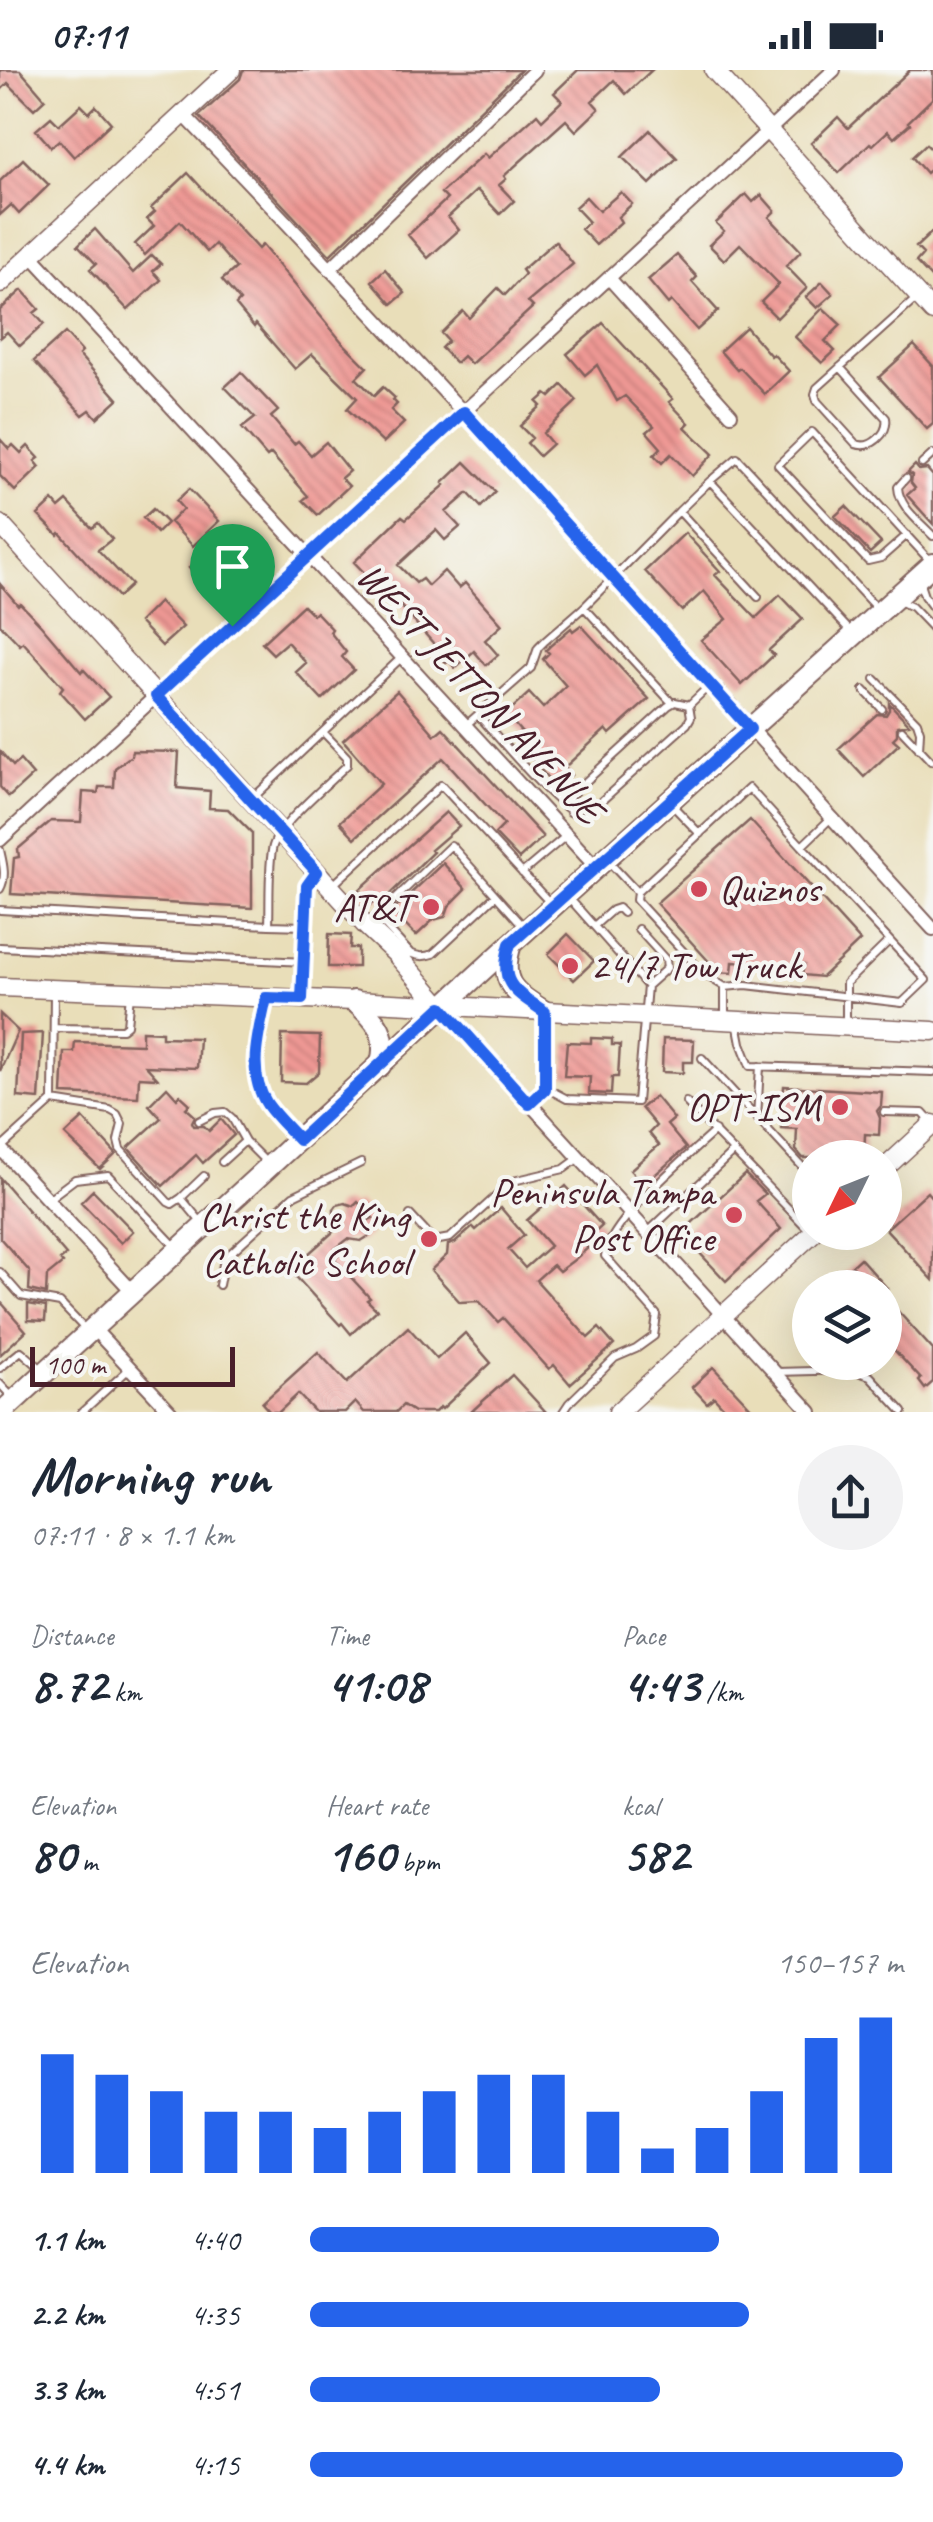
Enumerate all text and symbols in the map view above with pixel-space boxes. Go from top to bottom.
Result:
text: 07:11 [50,12,126,59]
pin [190,524,275,627]
icon: arrive [205,539,260,594]
street label: WEST JETTON AVENUE [346,552,617,838]
place label: Quiznos [719,864,823,914]
marker: Quiznos [688,878,710,900]
place label: AT&T [334,882,419,932]
marker: AT&T [420,896,442,918]
place label: 24/7 Tow Truck [590,941,804,991]
marker: 24/7 Tow Truck [559,955,581,977]
place label: OPT-ISM [686,1082,823,1132]
marker: OPT-ISM [829,1096,851,1118]
north arrow [792,1140,902,1250]
map controls [792,1140,902,1380]
place label: Peninsula Tampa Post Office [490,1167,718,1263]
place label: Christ the King Catholic School [199,1191,416,1287]
marker: Peninsula Tampa Post Office [723,1204,745,1226]
marker: Christ the King Catholic School [418,1228,440,1250]
button: layers [792,1270,902,1380]
scale bar [30,1342,235,1386]
text: 100 m [45,1347,105,1382]
text: Morning run [30,1441,270,1511]
button: share [798,1445,903,1550]
text: 07:11 · 8 × 1.1 km [30,1514,234,1555]
text: Distance [30,1618,114,1653]
text: Time [326,1618,369,1653]
text: Pace [622,1618,665,1653]
text: 8.72 [30,1653,107,1716]
text: 41:08 [326,1653,426,1716]
text: 4:43 [622,1653,699,1716]
text: km [107,1674,141,1709]
text: /km [699,1674,743,1709]
text: Elevation [30,1788,116,1823]
text: Heart rate [326,1788,428,1823]
text: kcal [622,1788,659,1823]
text: 80 [30,1823,75,1886]
text: 160 [326,1823,395,1886]
text: 582 [622,1823,689,1886]
text: m [75,1844,97,1879]
text: bpm [395,1844,440,1879]
text: Elevation [30,1942,128,1983]
text: 150–157 m [777,1942,903,1983]
text: 1.1 km [30,2219,104,2260]
text: 4:40 [190,2219,240,2260]
text: 2.2 km [30,2294,104,2335]
text: 4:35 [190,2294,240,2335]
text: 3.3 km [30,2369,104,2410]
text: 4:51 [190,2369,240,2410]
text: 4.4 km [30,2444,104,2485]
text: 4:15 [190,2444,240,2485]

